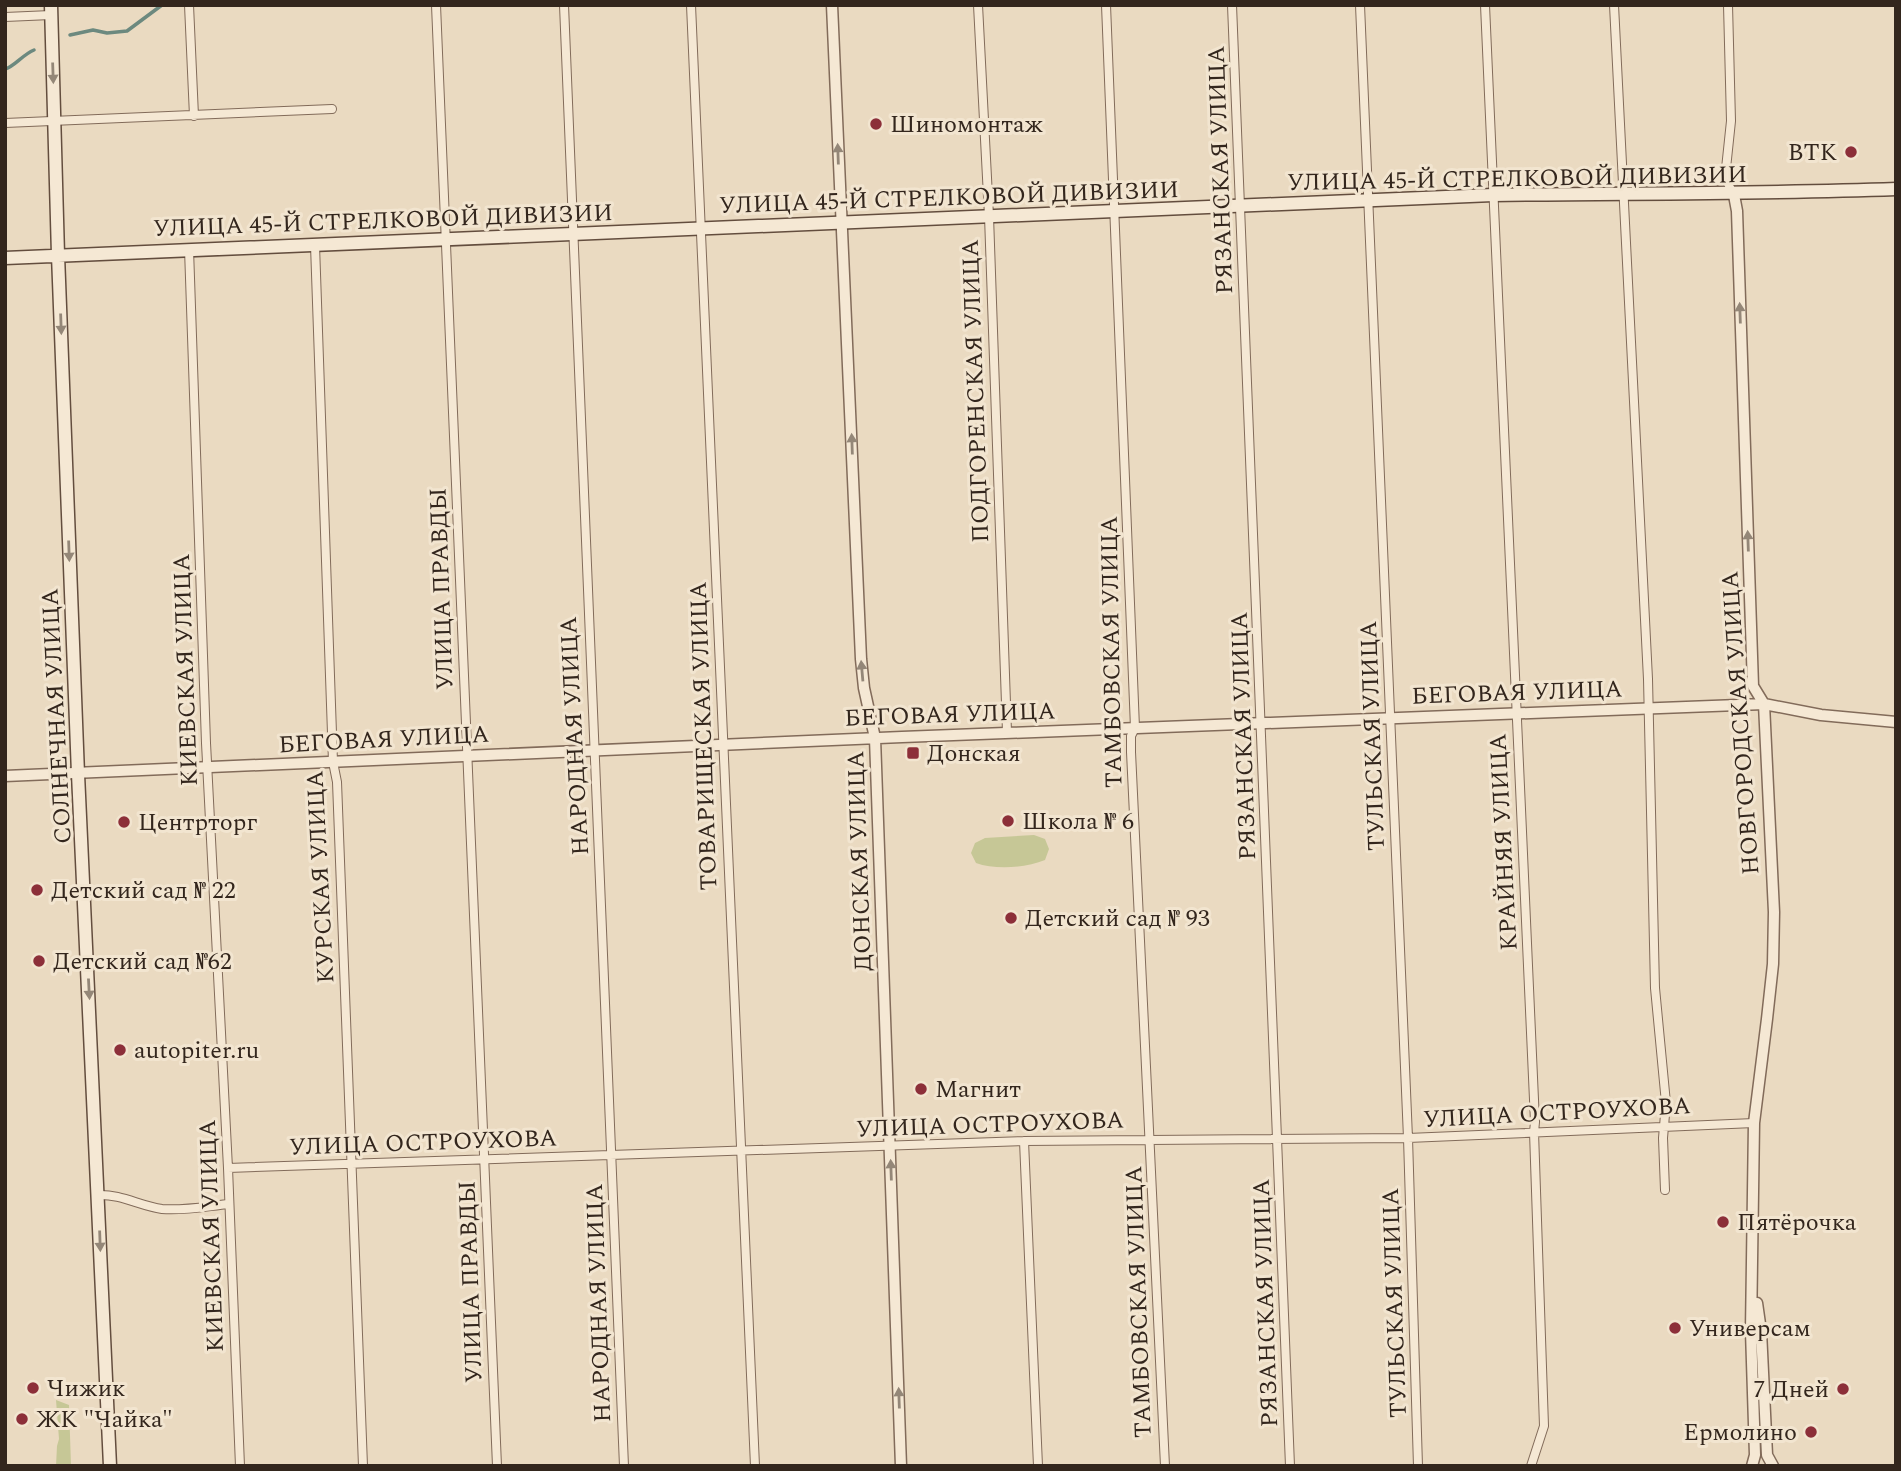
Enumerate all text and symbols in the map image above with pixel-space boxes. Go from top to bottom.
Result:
street label: РЯЗАНСКАЯ УЛИЦА [1199,45,1243,295]
one-way arrow [48,63,59,85]
place label: Шиномонтаж [890,107,1044,143]
marker: Шиномонтаж [868,116,884,132]
place label: ВТК [1788,135,1837,171]
one-way arrow [833,142,844,164]
marker: ВТК [1843,144,1859,160]
street label: УЛИЦА 45-Й СТРЕЛКОВОЙ ДИВИЗИИ [1287,157,1747,201]
street label: УЛИЦА 45-Й СТРЕЛКОВОЙ ДИВИЗИИ [718,172,1180,224]
street label: УЛИЦА 45-Й СТРЕЛКОВОЙ ДИВИЗИИ [152,195,614,247]
street label: ПОДГОРЕНСКАЯ УЛИЦА [953,239,999,543]
one-way arrow [1735,302,1746,324]
one-way arrow [55,313,66,335]
one-way arrow [846,432,857,454]
street label: УЛИЦА ПРАВДЫ [420,487,464,691]
street label: ТАМБОВСКАЯ УЛИЦА [1092,515,1132,788]
one-way arrow [1743,529,1754,551]
one-way arrow [64,540,75,562]
street label: КИЕВСКАЯ УЛИЦА [164,553,208,787]
street label: НОВГОРОДСКАЯ УЛИЦА [1712,570,1770,876]
street label: ТОВАРИЩЕСКАЯ УЛИЦА [681,581,727,891]
street label: СОЛНЕЧНАЯ УЛИЦА [32,587,82,845]
street label: РЯЗАНСКАЯ УЛИЦА [1222,611,1266,861]
street label: НАРОДНАЯ УЛИЦА [551,616,599,856]
street label: ТУЛЬСКАЯ УЛИЦА [1351,620,1395,852]
one-way arrow [857,660,868,682]
street label: БЕГОВАЯ УЛИЦА [1411,671,1623,715]
street label: БЕГОВАЯ УЛИЦА [844,693,1056,737]
street label: БЕГОВАЯ УЛИЦА [278,717,490,763]
street label: КРАЙНЯЯ УЛИЦА [1480,732,1528,951]
place label: Донская [927,736,1021,772]
marker: Донская [905,745,921,761]
street label: ДОНСКАЯ УЛИЦА [838,750,882,972]
street label: КУРСКАЯ УЛИЦА [297,770,345,984]
place label: Школа № 6 [1022,804,1134,840]
place label: Центрторг [138,805,257,841]
marker: Школа № 6 [1000,813,1016,829]
marker: Центрторг [116,814,132,830]
place label: Детский сад № 22 [51,873,236,909]
marker: Детский сад № 22 [29,882,45,898]
place label: Детский сад № 93 [1025,901,1210,937]
marker: Детский сад № 93 [1003,910,1019,926]
place label: Детский сад №62 [53,944,232,980]
marker: Детский сад №62 [31,953,47,969]
one-way arrow [83,978,94,1000]
place label: autopiter.ru [134,1033,259,1069]
marker: autopiter.ru [112,1042,128,1058]
place label: Магнит [935,1072,1021,1108]
marker: Магнит [913,1081,929,1097]
street label: УЛИЦА ОСТРОУХОВА [1422,1088,1692,1138]
street label: УЛИЦА ОСТРОУХОВА [855,1102,1125,1148]
street label: КИЕВСКАЯ УЛИЦА [190,1119,234,1353]
street label: УЛИЦА ОСТРОУХОВА [288,1120,558,1166]
one-way arrow [886,1159,897,1181]
street label: ТАМБОВСКАЯ УЛИЦА [1116,1165,1162,1439]
street label: РЯЗАНСКАЯ УЛИЦА [1244,1178,1288,1428]
street label: УЛИЦА ПРАВДЫ [449,1180,493,1384]
street label: НАРОДНАЯ УЛИЦА [577,1183,621,1423]
street label: ТУЛЬСКАЯ УЛИЦА [1373,1187,1417,1419]
place label: Пятёрочка [1737,1205,1857,1241]
marker: Пятёрочка [1715,1214,1731,1230]
one-way arrow [94,1230,105,1252]
place label: Универсам [1689,1311,1811,1347]
marker: Универсам [1667,1320,1683,1336]
place label: Чижик [47,1371,125,1407]
place label: 7 Дней [1753,1372,1829,1408]
marker: Чижик [25,1380,41,1396]
marker: 7 Дней [1835,1381,1851,1397]
one-way arrow [893,1386,904,1408]
place label: ЖК "Чайка" [36,1402,173,1438]
marker: ЖК "Чайка" [14,1411,30,1427]
place label: Ермолино [1683,1415,1797,1451]
marker: Ермолино [1803,1424,1819,1440]

